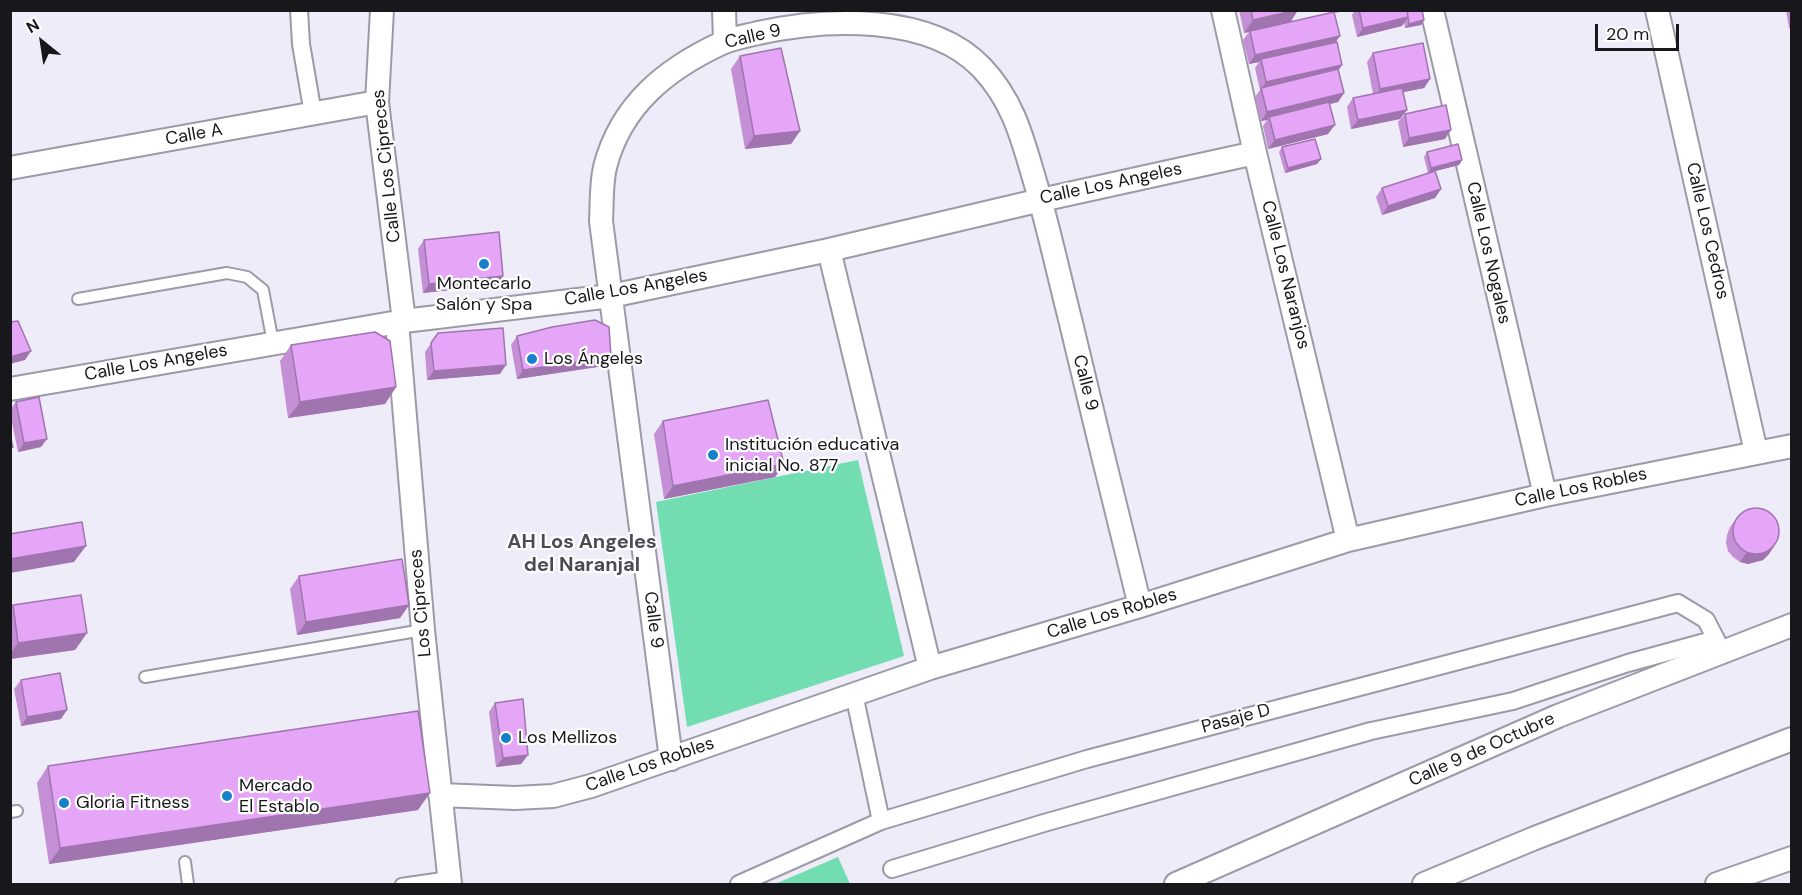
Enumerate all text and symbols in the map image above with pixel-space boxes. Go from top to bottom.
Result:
north arrow [12,12,72,72]
scale bar [1598,12,1682,50]
text: N [22,14,43,38]
street label: Calle 9 [723,20,783,54]
text: 20 m [1606,22,1649,46]
street label: Calle Los Cipreces [368,88,406,244]
street label: Calle A [164,119,224,151]
street label: Calle Los Angeles [1038,158,1184,210]
street label: Calle Los Cedros [1681,160,1733,302]
street label: Calle Los Nogales [1461,180,1515,326]
street label: Calle Los Naranjos [1256,198,1314,352]
marker: Montecarlo Salón y Spa [477,257,491,271]
street label: Calle Los Angeles [563,265,709,311]
place label: Montecarlo Salón y Spa [436,273,532,316]
street label: Calle Los Angeles [83,340,229,386]
place label: Los Ángeles [544,348,643,370]
marker: Los Ángeles [525,352,539,366]
street label: Calle 9 [1068,353,1102,413]
place label: Institución educativa inicial No. 877 [725,434,899,476]
marker: Institución educativa inicial No. 877 [706,448,720,462]
street label: Calle Los Robles [1513,463,1649,513]
district label: AH Los Angeles del Naranjal [507,531,657,578]
street label: Los Cipreces [406,548,436,658]
street label: Calle Los Robles [1044,584,1180,644]
street label: Calle 9 [639,590,667,650]
street label: Pasaje D [1199,699,1273,739]
street label: Calle 9 de Octubre [1406,708,1558,792]
place label: Los Mellizos [518,727,617,749]
marker: Los Mellizos [499,731,513,745]
street label: Calle Los Robles [583,733,717,797]
place label: Mercado El Establo [239,775,320,818]
marker: Mercado El Establo [220,789,234,803]
place label: Gloria Fitness [76,792,190,814]
marker: Gloria Fitness [57,796,71,810]

